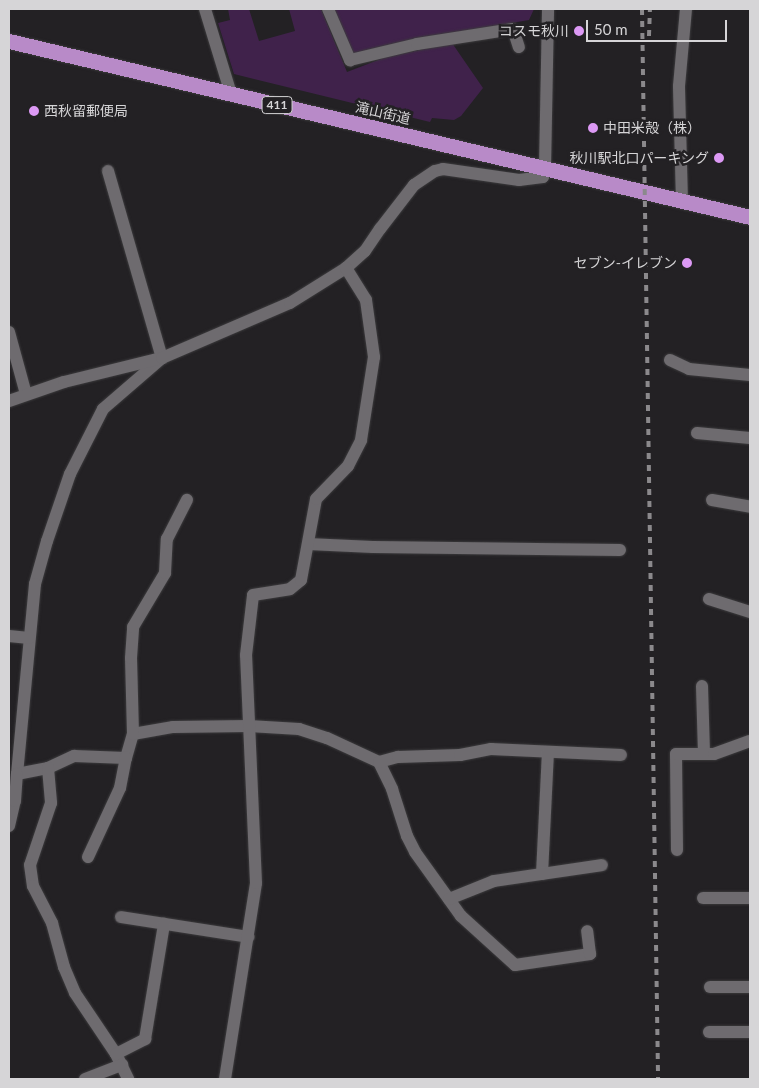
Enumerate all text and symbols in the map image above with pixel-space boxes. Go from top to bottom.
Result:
scale bar [589,10,730,42]
text: 50 m [594,20,628,38]
place label: コスモ秋川 [499,23,569,39]
marker: コスモ秋川 [573,25,585,37]
road number: 411 [261,96,293,114]
street label: 滝山街道 [354,99,412,127]
place label: 西秋留郵便局 [44,103,128,119]
marker: 西秋留郵便局 [28,105,40,117]
place label: 中田米殻（株） [603,120,701,136]
marker: 中田米殻（株） [587,122,599,134]
place label: 秋川駅北口パーキング [569,150,709,166]
marker: 秋川駅北口パーキング [713,152,725,164]
place label: セブン-イレブン [574,255,677,271]
marker: セブン-イレブン [681,257,693,269]

